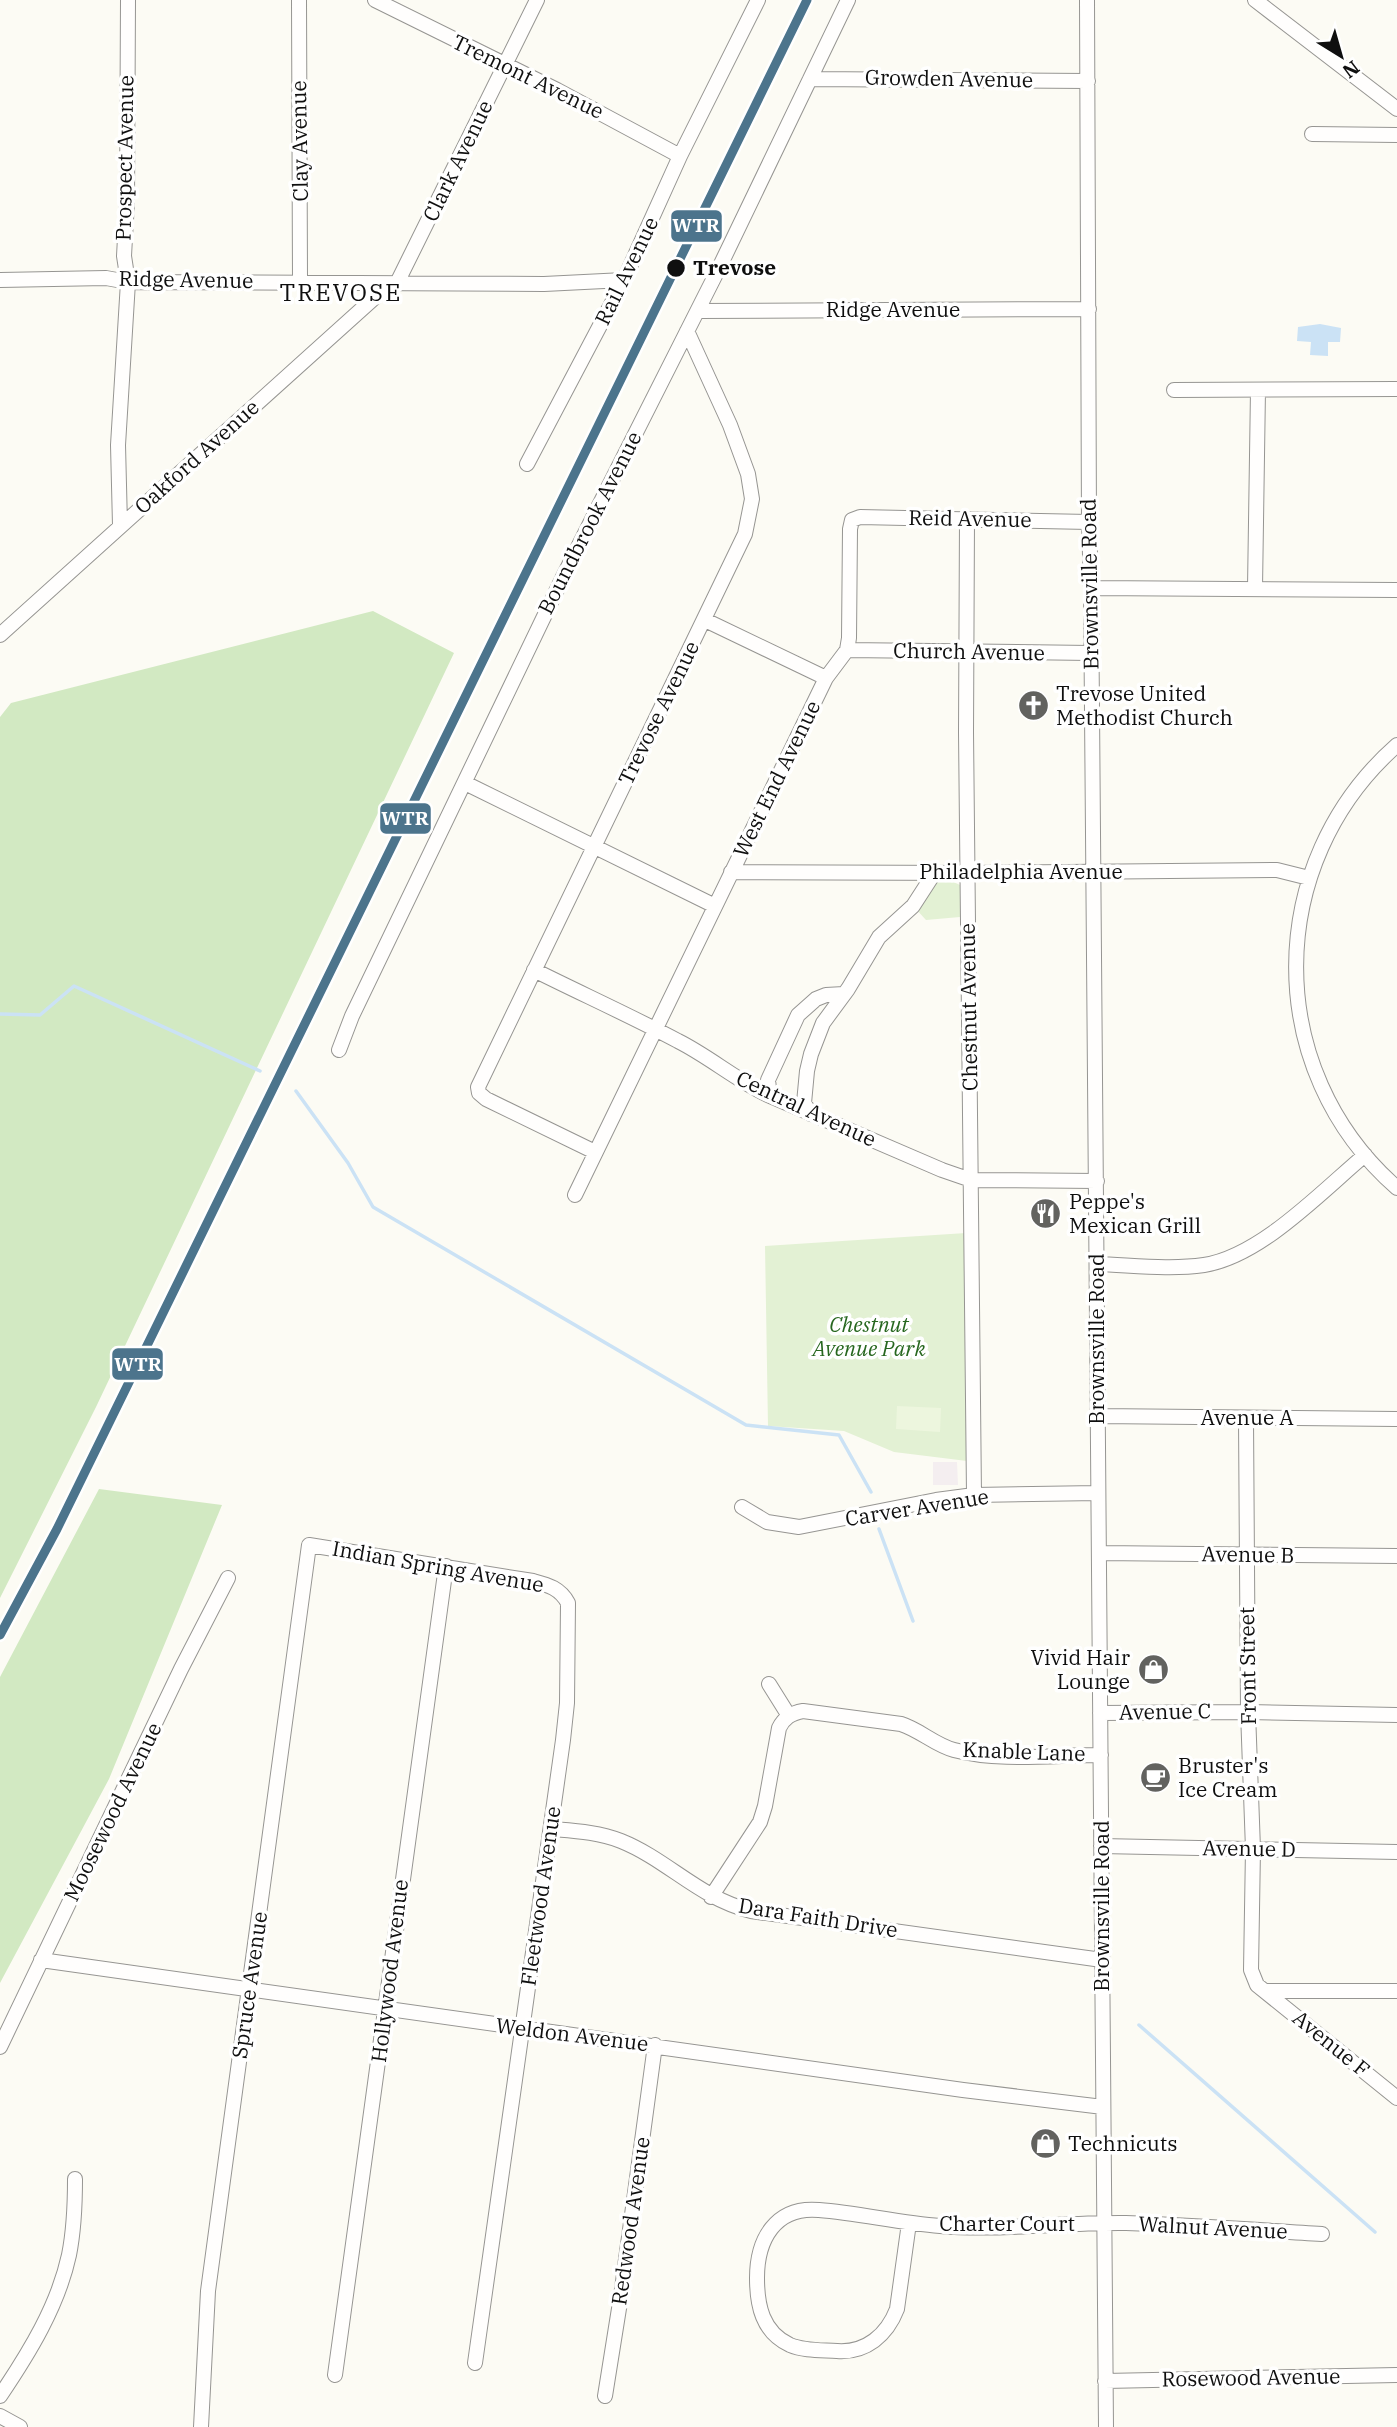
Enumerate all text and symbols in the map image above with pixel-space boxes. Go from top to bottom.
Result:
north arrow [1306,21,1376,91]
street label: Tremont Avenue [448,27,609,125]
text: N [1338,55,1364,84]
street label: Growden Avenue [865,63,1033,93]
street label: Prospect Avenue [109,75,139,241]
street label: Clay Avenue [284,80,314,202]
street label: Clark Avenue [416,95,499,226]
line badge: WTR [670,209,723,243]
street label: Rail Avenue [588,212,664,329]
text: WTR [672,213,720,237]
place label: Trevose [693,253,776,281]
marker: Trevose [665,257,687,279]
street label: Ridge Avenue [118,264,254,294]
district label: TREVOSE [279,276,403,308]
street label: Ridge Avenue [826,295,960,323]
street label: Oakford Avenue [128,393,265,520]
street label: Boundbrook Avenue [531,426,647,619]
street label: Brownsville Road [1074,498,1104,670]
street label: Reid Avenue [908,503,1032,533]
street label: Trevose Avenue [611,636,705,789]
street label: Church Avenue [893,636,1045,666]
place label: Trevose United Methodist Church [1056,679,1233,731]
church icon: Trevose United Methodist Church [1016,689,1050,723]
street label: West End Avenue [726,695,826,862]
line badge: WTR [379,802,432,835]
text: WTR [381,806,429,830]
street label: Philadelphia Avenue [919,857,1123,885]
street label: Chestnut Avenue [953,923,983,1091]
street label: Central Avenue [732,1063,881,1153]
place label: Peppe's Mexican Grill [1069,1187,1201,1239]
restaurant icon: Peppe's Mexican Grill [1029,1197,1063,1231]
street label: Brownsville Road [1082,1253,1110,1425]
park label: Chestnut Avenue Park [810,1310,926,1362]
line badge: WTR [111,1347,164,1381]
text: WTR [114,1352,162,1376]
street label: Avenue A [1200,1403,1294,1431]
street label: Carver Avenue [843,1482,991,1532]
street label: Indian Spring Avenue [330,1534,546,1598]
street label: Avenue B [1201,1539,1295,1569]
street label: Front Street [1232,1607,1262,1725]
place label: Vivid Hair Lounge [1030,1643,1131,1695]
shop icon: Vivid Hair Lounge [1136,1653,1170,1687]
street label: Avenue C [1119,1696,1211,1726]
street label: Moosewood Avenue [57,1718,168,1906]
street label: Knable Lane [962,1735,1086,1767]
place label: Bruster's Ice Cream [1178,1751,1278,1803]
cafe icon: Bruster's Ice Cream [1138,1761,1172,1795]
street label: Fleetwood Avenue [514,1804,566,1987]
street label: Brownsville Road [1087,1820,1115,1992]
street label: Avenue D [1202,1833,1296,1863]
street label: Hollywood Avenue [364,1878,414,2064]
street label: Dara Faith Drive [737,1891,900,1943]
street label: Spruce Avenue [225,1909,273,2060]
street label: Avenue F [1287,2003,1376,2083]
street label: Weldon Avenue [494,2011,650,2057]
shop icon: Technicuts [1028,2127,1062,2161]
place label: Technicuts [1068,2129,1177,2157]
street label: Redwood Avenue [604,2135,656,2307]
street label: Charter Court [939,2209,1075,2237]
street label: Walnut Avenue [1138,2209,1288,2245]
street label: Rosewood Avenue [1161,2361,1341,2393]

